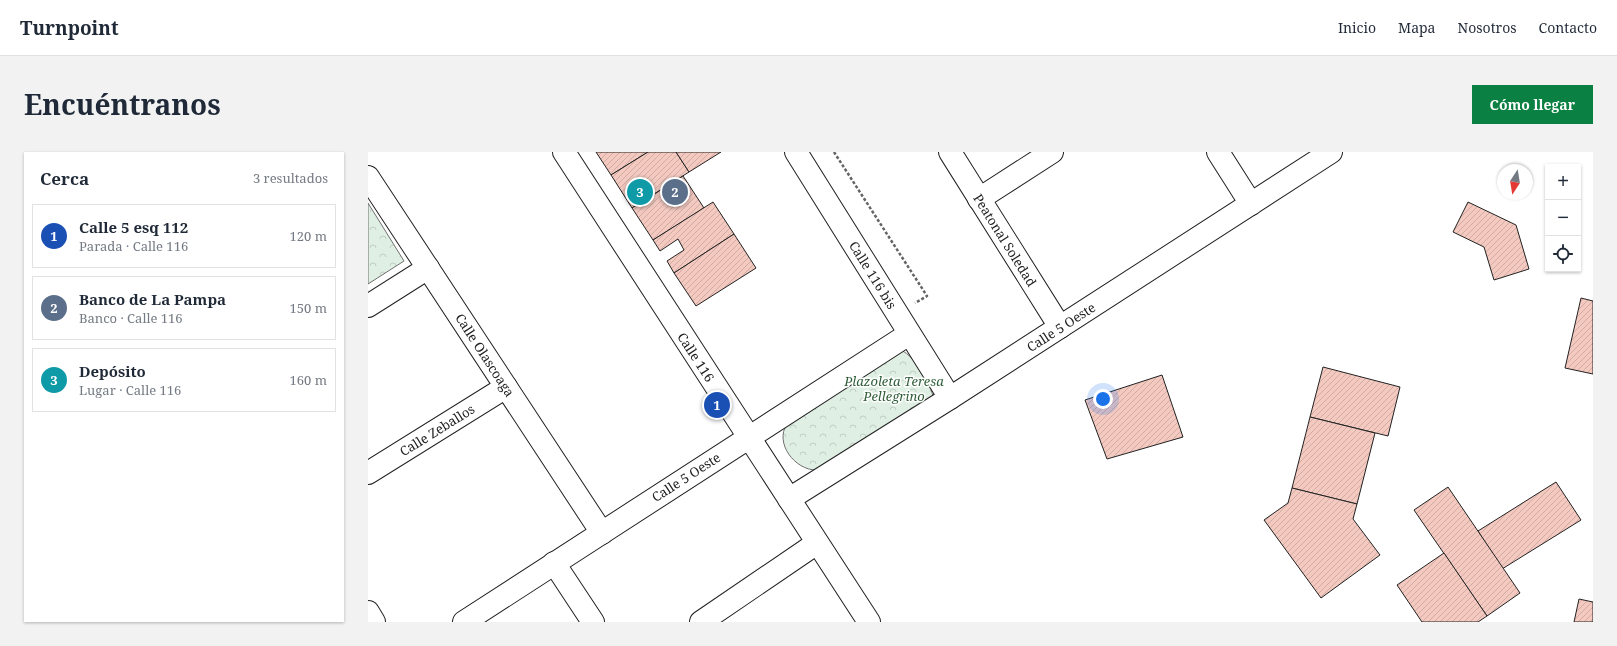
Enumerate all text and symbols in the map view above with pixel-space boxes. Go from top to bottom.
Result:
text: Turnpoint [20,15,119,41]
text: Inicio [1338,18,1376,37]
text: Mapa [1398,18,1436,37]
text: Nosotros [1458,18,1517,37]
text: Contacto [1539,18,1597,37]
text: Encuéntranos [24,85,221,123]
button: Cómo llegar [1472,85,1593,124]
north arrow [1497,164,1533,200]
map controls [1545,164,1581,272]
button: + [1545,164,1581,200]
text: Cerca [40,167,89,190]
text: 3 resultados [253,169,328,187]
pin: 3 [627,177,653,207]
pin: 2 [662,177,688,207]
street label: Peatonal Soledad [969,190,1041,290]
button: − [1545,200,1581,236]
text: Calle 5 esq 112 [79,217,188,237]
text: 1 [50,227,58,245]
text: 120 m [290,227,327,245]
button: locate [1545,236,1581,272]
text: Parada · Calle 116 [79,237,188,255]
street label: Calle 116 bis [845,238,901,312]
text: Banco de La Pampa [79,289,226,309]
street label: Calle 5 Oeste [1023,298,1099,356]
text: 2 [50,299,58,317]
text: 150 m [290,299,327,317]
text: Banco · Calle 116 [79,309,183,327]
street label: Calle Olascoaga [451,310,519,400]
street label: Calle 116 [673,329,719,385]
text: Depósito [79,361,146,381]
text: 3 [50,371,58,389]
text: 160 m [290,371,327,389]
park label: Plazoleta Teresa Pellegrino [843,372,944,405]
text: Lugar · Calle 116 [79,381,181,399]
your location [1093,389,1113,409]
pin: 1 [704,390,730,420]
street label: Calle Zeballos [396,400,478,460]
street label: Calle 5 Oeste [648,448,724,506]

